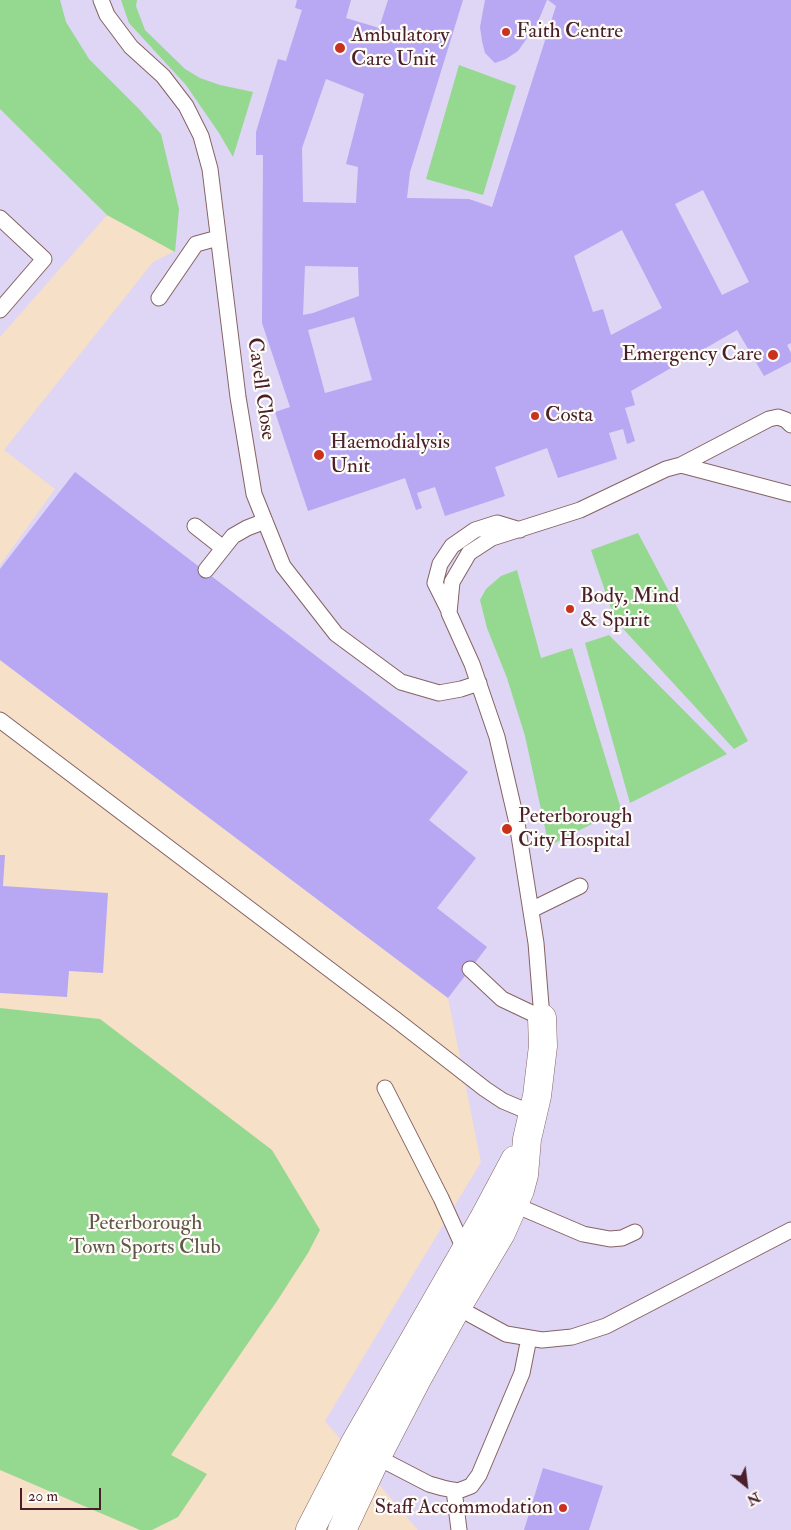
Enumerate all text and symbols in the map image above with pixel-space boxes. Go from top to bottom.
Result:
place label: Faith Centre [516,19,623,45]
place label: Ambulatory Care Unit [351,23,450,73]
marker: Faith Centre [500,26,512,38]
marker: Ambulatory Care Unit [333,41,347,55]
street label: Cavell Close [240,336,280,442]
place label: Emergency Care [622,342,762,368]
marker: Emergency Care [766,348,780,362]
place label: Costa [545,403,593,429]
marker: Costa [529,410,541,422]
place label: Haemodialysis Unit [330,430,450,480]
marker: Haemodialysis Unit [312,448,326,462]
place label: Body, Mind & Spirit [580,584,679,634]
marker: Body, Mind & Spirit [564,603,576,615]
place label: Peterborough City Hospital [518,804,632,854]
marker: Peterborough City Hospital [500,822,514,836]
park label: Peterborough Town Sports Club [69,1211,221,1261]
north arrow [721,1460,771,1510]
scale bar [22,1478,104,1510]
text: 20 m [28,1487,58,1506]
text: N [744,1488,763,1509]
place label: Staff Accommodation [374,1495,553,1521]
marker: Staff Accommodation [557,1502,569,1514]

